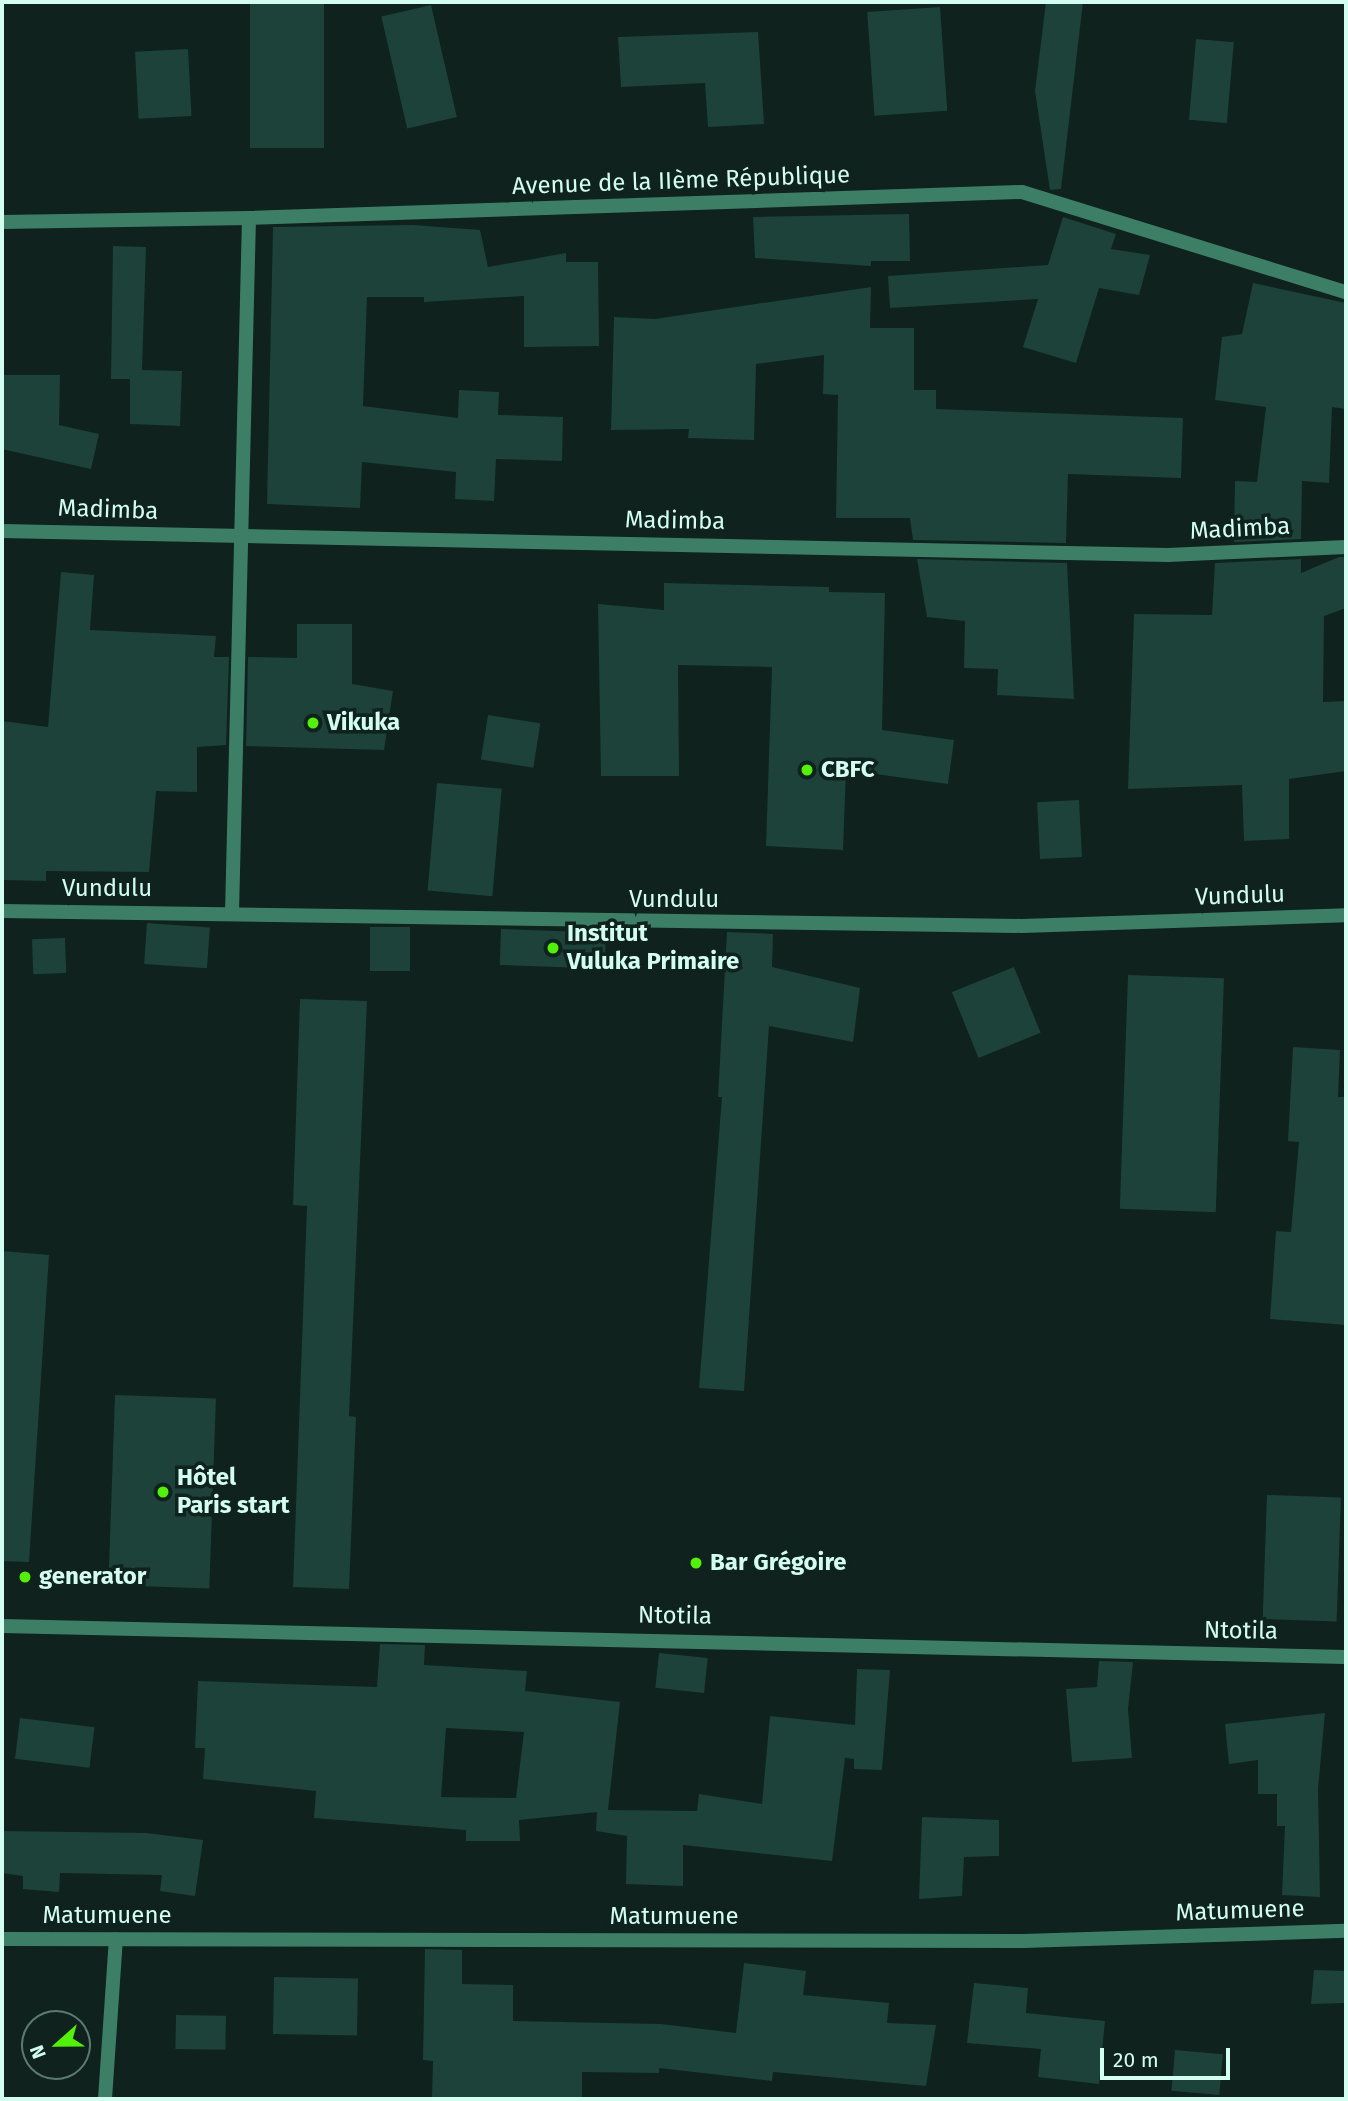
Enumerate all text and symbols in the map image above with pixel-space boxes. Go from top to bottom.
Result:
street label: Avenue de la IIème République [511,161,851,201]
street label: Madimba [57,494,159,526]
street label: Madimba [625,506,725,536]
street label: Madimba [1189,512,1291,546]
place label: Vikuka [327,709,400,737]
marker: Vikuka [305,715,321,731]
place label: CBFC [821,756,875,784]
marker: CBFC [799,762,815,778]
street label: Vundulu [62,875,152,903]
street label: Vundulu [1194,880,1286,912]
street label: Vundulu [629,886,719,914]
place label: Institut Vuluka Primaire [567,920,739,976]
marker: Institut Vuluka Primaire [545,940,561,956]
place label: Hôtel Paris start [177,1464,290,1520]
marker: Hôtel Paris start [155,1484,171,1500]
place label: Bar Grégoire [710,1549,847,1577]
marker: Bar Grégoire [688,1555,704,1571]
place label: generator [39,1563,146,1591]
marker: generator [17,1569,33,1585]
street label: Ntotila [638,1601,712,1631]
street label: Ntotila [1204,1616,1278,1646]
street label: Matumuene [1175,1894,1305,1928]
street label: Matumuene [42,1902,172,1930]
street label: Matumuene [609,1903,739,1931]
north arrow [21,2010,91,2080]
scale bar [1103,2035,1232,2078]
text: N [25,2042,51,2062]
text: 20 m [1113,2047,1159,2073]

